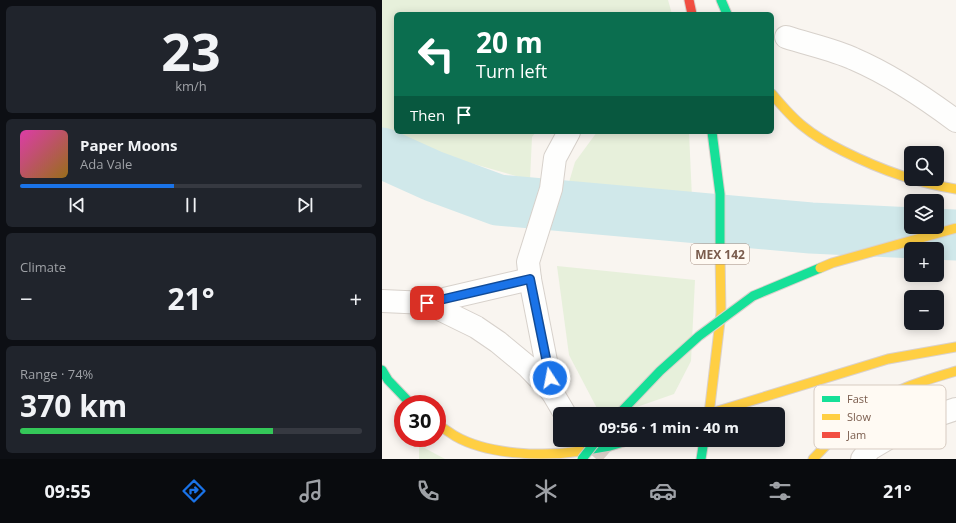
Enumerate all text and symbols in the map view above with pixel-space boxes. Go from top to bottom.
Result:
text: 23 [161,15,221,86]
text: 20 m [476,23,543,61]
icon: left [410,28,462,80]
text: Turn left [476,59,547,83]
text: km/h [175,77,207,95]
icon: arrive [453,104,475,126]
text: Then [410,105,445,125]
text: Paper Moons [80,135,178,155]
map controls [904,146,944,330]
button: search [904,146,944,186]
text: Ada Vale [80,155,132,173]
icon: previous [66,194,88,216]
icon: pause [180,194,202,216]
icon: next [294,194,316,216]
button: layers [904,194,944,234]
button: + [904,242,944,282]
road number: MEX 142 [691,244,749,264]
text: Climate [20,258,66,276]
text: 21° [167,278,215,319]
text: − [20,283,33,313]
text: + [349,283,362,313]
pin [410,286,444,320]
button: − [904,290,944,330]
icon: arrive [416,292,438,314]
position arrow [529,357,571,399]
text: Range · 74% [20,365,93,383]
text: 370 km [20,385,127,426]
legend [814,385,946,449]
text: Fast [847,391,868,406]
speed limit sign: 30 [394,395,446,447]
text: Slow [847,409,871,424]
text: 09:56 · 1 min · 40 m [599,417,739,437]
text: Jam [846,427,866,442]
icon: directions [180,477,208,505]
icon: music [297,477,325,505]
icon: phone [414,477,442,505]
icon: climate [532,477,560,505]
icon: car [649,477,677,505]
icon: filters [766,477,794,505]
text: 09:55 [45,479,91,503]
text: 21° [883,479,911,503]

